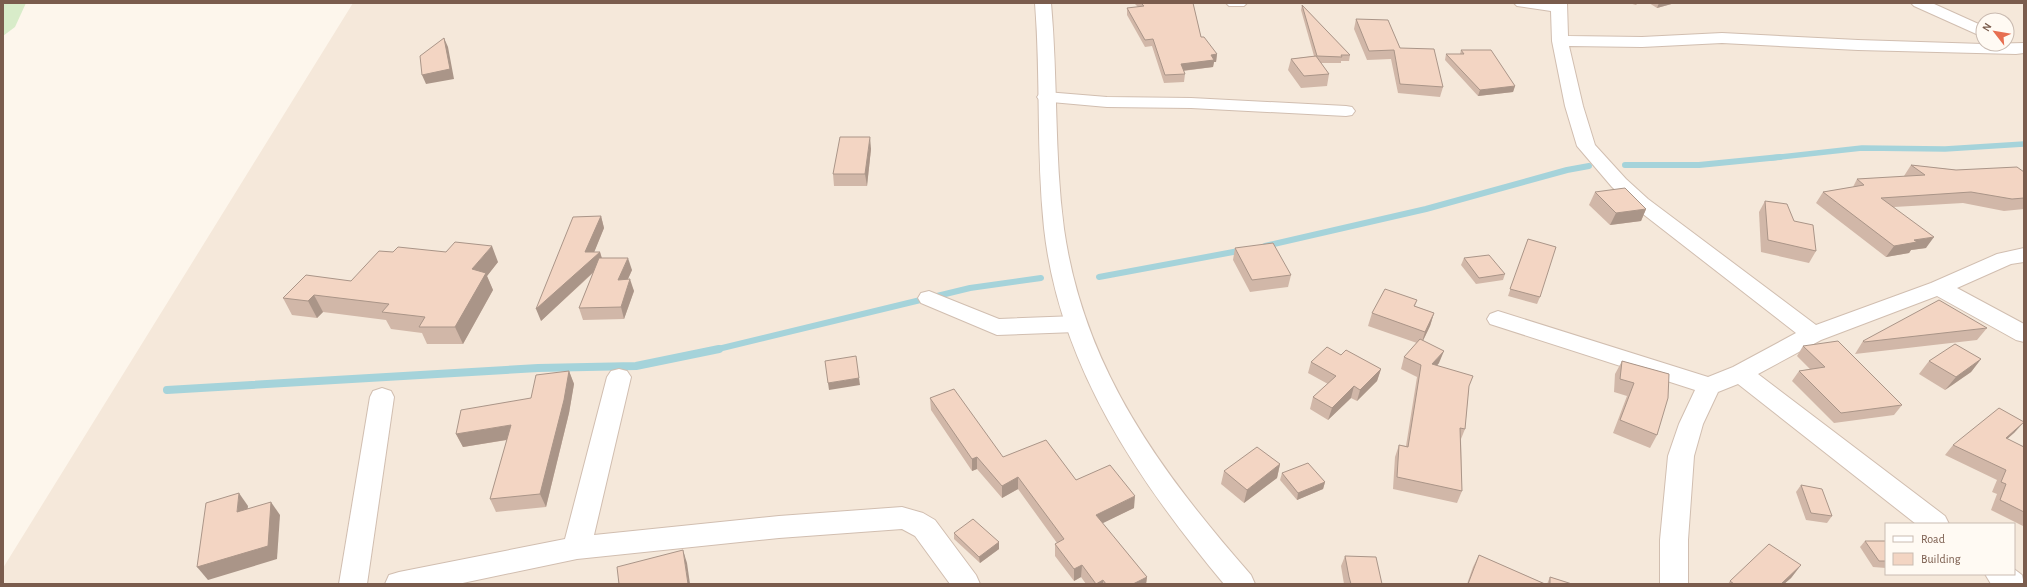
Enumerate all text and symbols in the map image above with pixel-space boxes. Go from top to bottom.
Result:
north arrow [1975,12,2015,52]
text: N [1980,21,1994,33]
legend [1885,523,2015,575]
text: Road [1921,533,1945,545]
text: Building [1921,553,1961,565]

